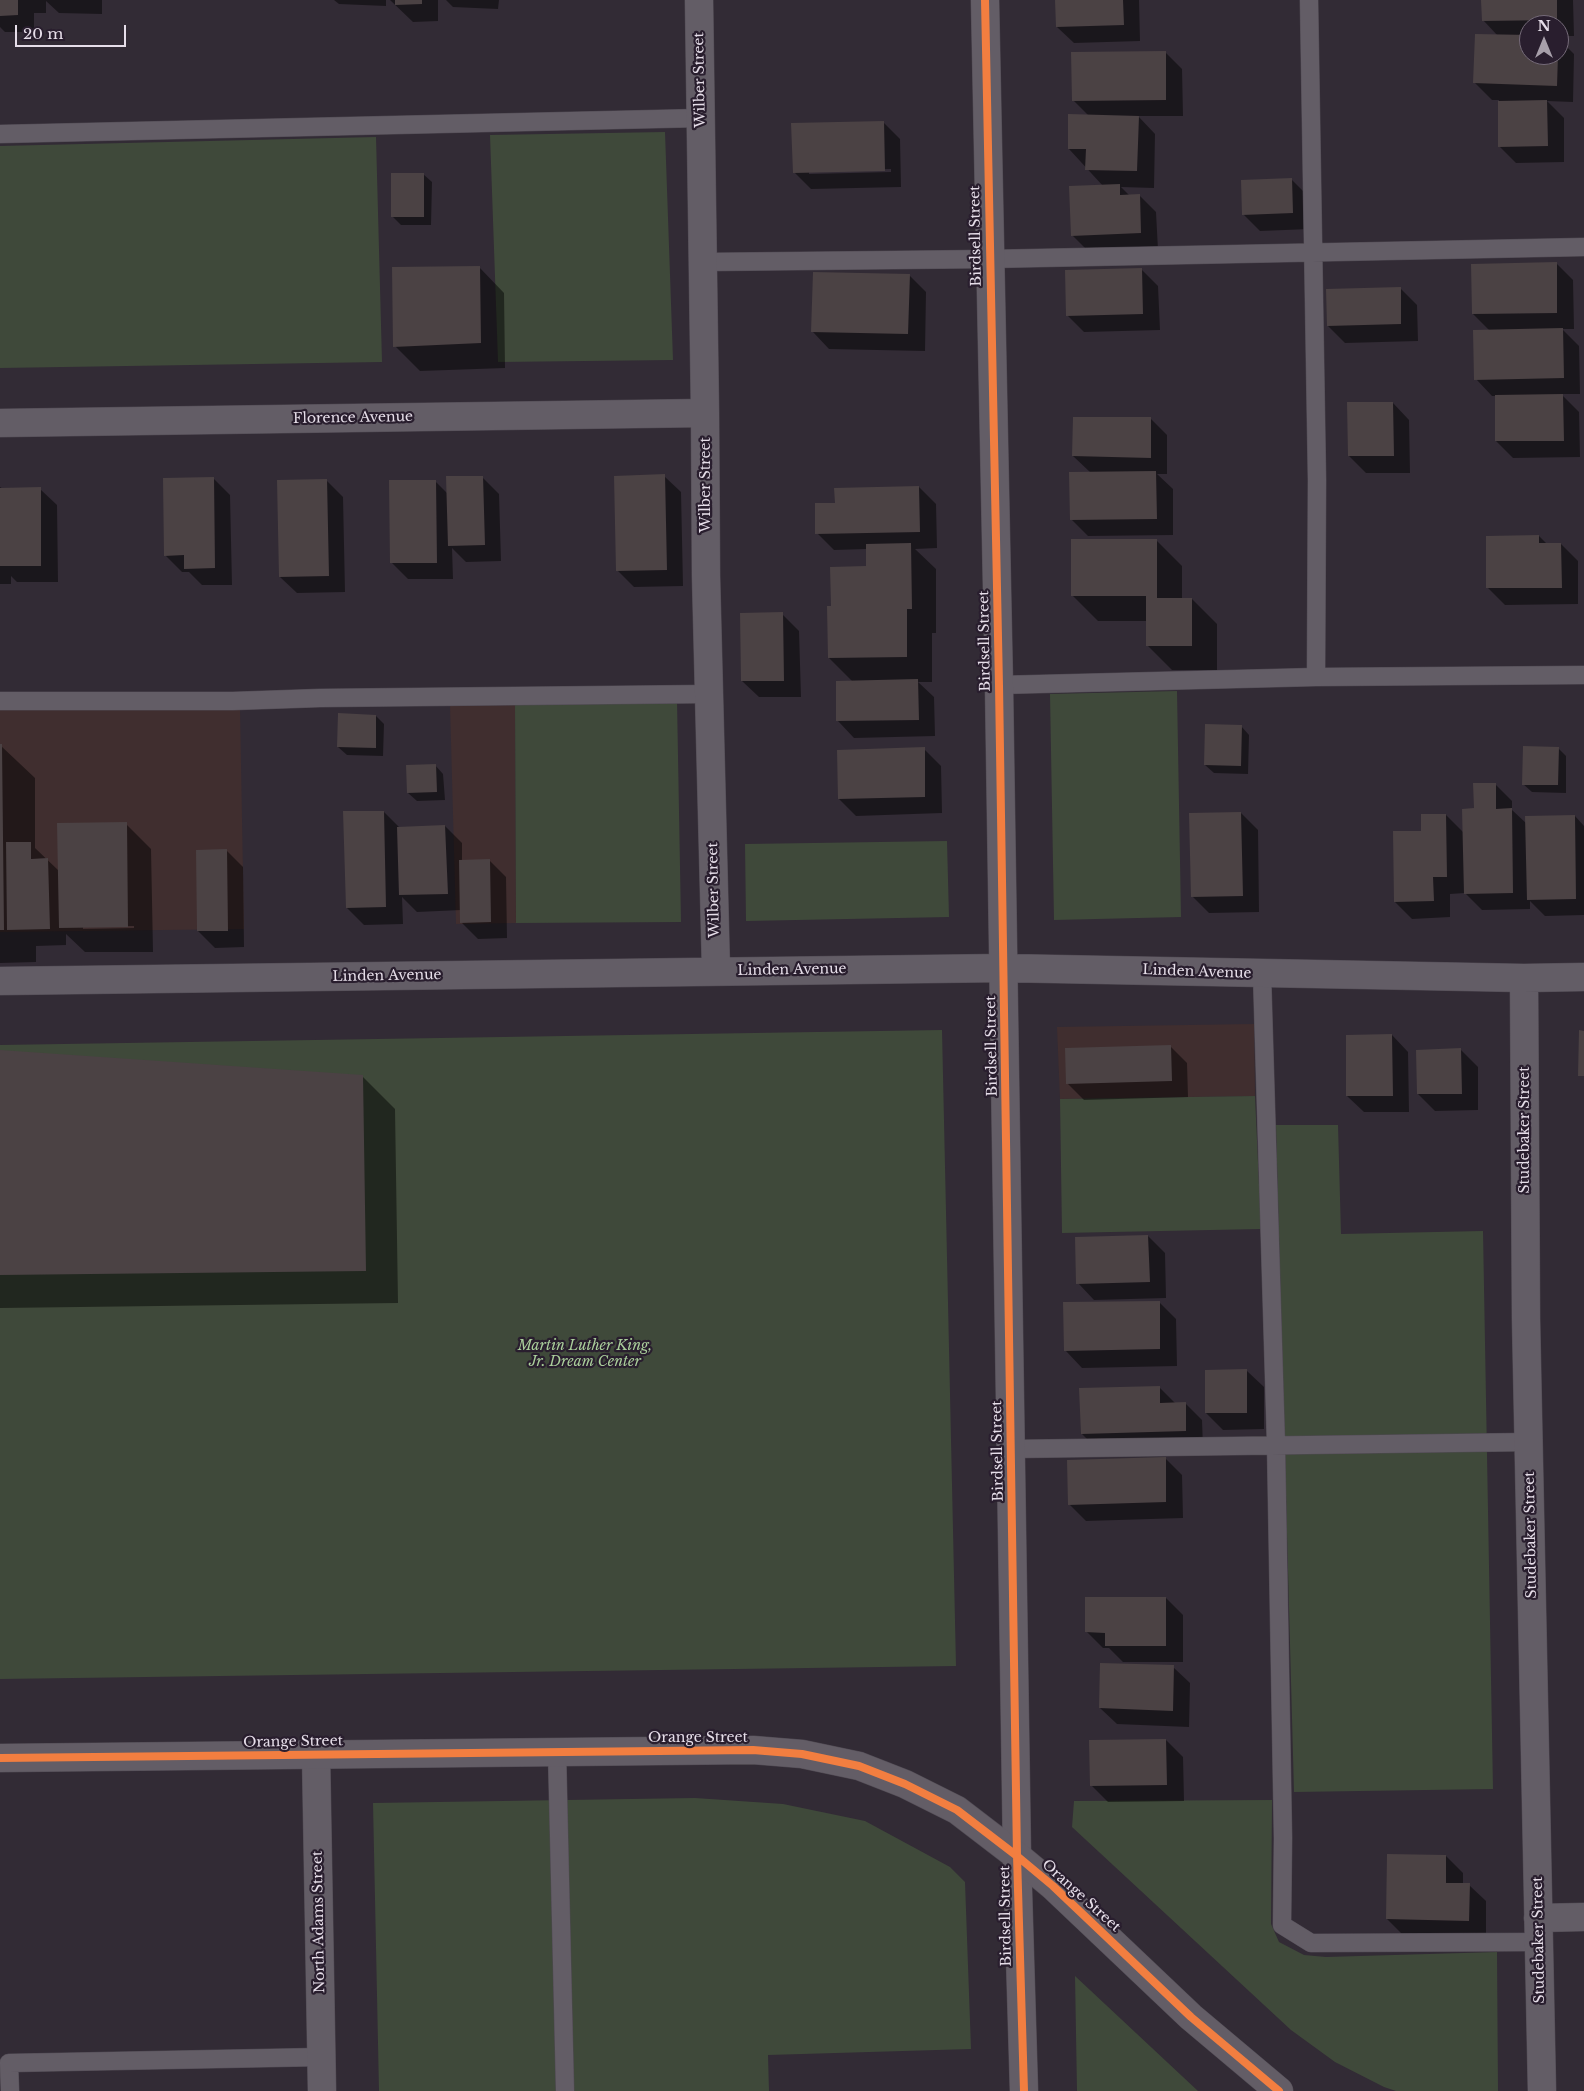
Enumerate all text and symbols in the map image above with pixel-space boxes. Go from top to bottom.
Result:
scale bar [18,15,129,47]
north arrow [1519,15,1569,65]
text: N [1537,17,1551,35]
text: 20 m [23,24,63,43]
street label: Wilber Street [691,32,709,128]
street label: Birdsell Street [967,185,985,287]
street label: Florence Avenue [293,409,413,427]
street label: Wilber Street [698,437,714,533]
street label: Birdsell Street [976,590,994,692]
street label: Wilber Street [705,842,723,938]
street label: Linden Avenue [737,961,847,979]
street label: Linden Avenue [1142,962,1252,982]
street label: Linden Avenue [332,967,442,985]
street label: Birdsell Street [983,995,1001,1097]
street label: Studebaker Street [1517,1067,1533,1193]
park label: Martin Luther King, Jr. Dream Center [518,1338,652,1370]
street label: Birdsell Street [989,1400,1007,1502]
street label: Studebaker Street [1521,1471,1541,1599]
street label: Orange Street [648,1730,748,1746]
street label: Orange Street [243,1733,343,1751]
street label: North Adams Street [309,1851,329,1993]
street label: Orange Street [1038,1856,1124,1936]
street label: Birdsell Street [997,1865,1015,1967]
street label: Studebaker Street [1529,1876,1549,2004]

